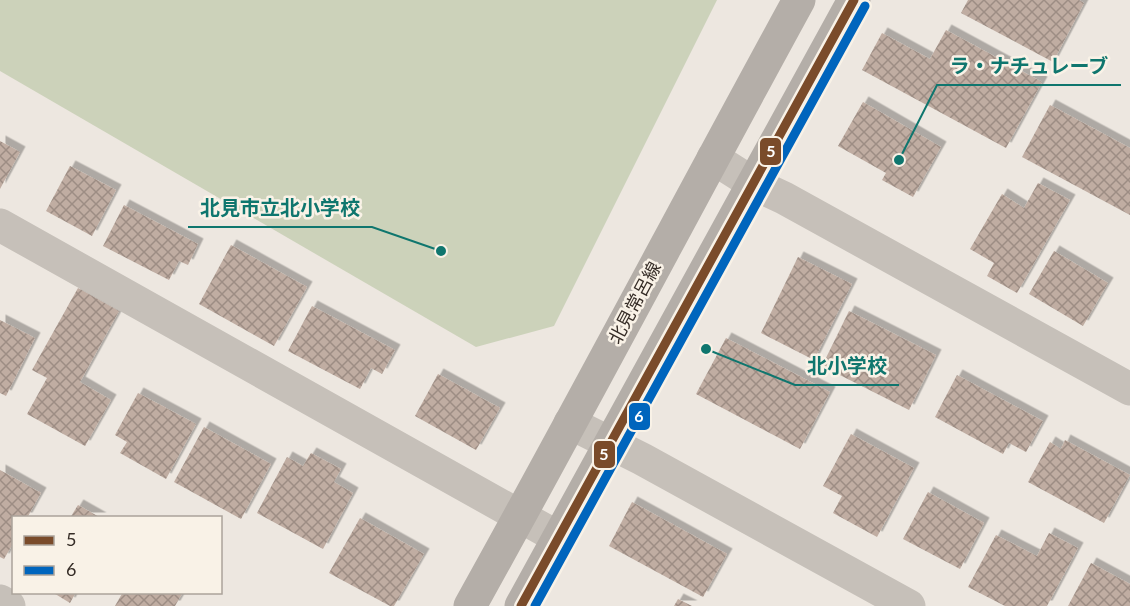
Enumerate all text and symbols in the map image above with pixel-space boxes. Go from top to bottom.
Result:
callout: ラ・ナチュレーブ [937,47,1121,85]
text: ラ・ナチュレーブ [950,53,1108,77]
line badge: 5 [759,137,782,166]
text: 5 [766,141,776,160]
callout: 北見市立北小学校 [188,189,372,227]
text: 北見市立北小学校 [200,195,360,219]
street label: 北見常呂線 [603,258,665,347]
callout: 北小学校 [795,347,899,385]
text: 北小学校 [807,353,887,377]
line badge: 6 [628,402,651,431]
text: 6 [634,406,644,425]
line badge: 5 [593,440,616,469]
text: 5 [599,444,609,463]
legend [12,516,222,594]
text: 5 [66,528,76,550]
text: 6 [66,558,76,580]

